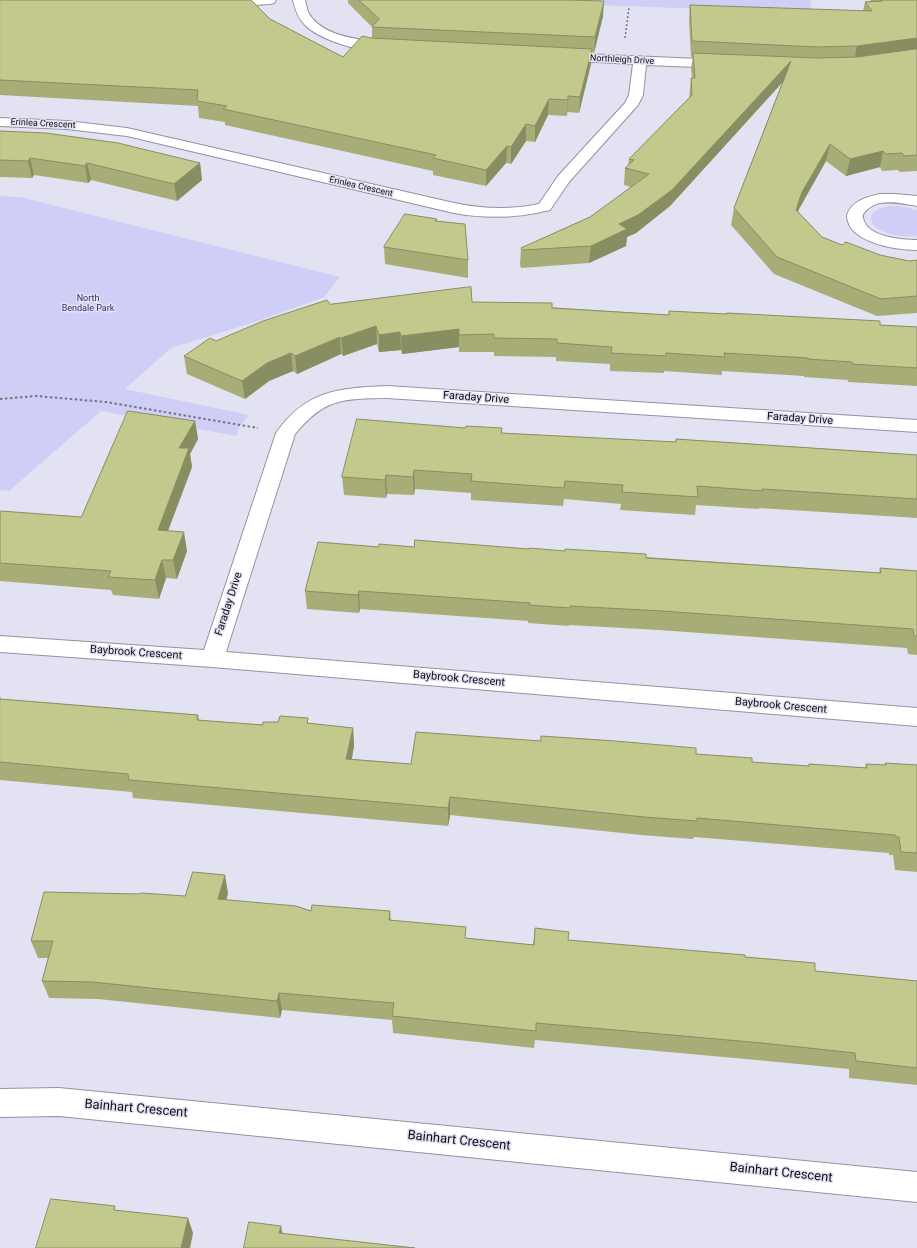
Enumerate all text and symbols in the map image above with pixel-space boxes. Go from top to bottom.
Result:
street label: Northleigh Drive [590,53,654,67]
street label: Erinlea Crescent [10,117,76,131]
street label: Erinlea Crescent [328,174,394,200]
park label: North Bendale Park [62,294,114,315]
street label: Faraday Drive [443,389,509,407]
street label: Faraday Drive [767,410,833,428]
street label: Faraday Drive [213,571,245,637]
street label: Baybrook Crescent [90,643,182,663]
street label: Baybrook Crescent [413,668,505,690]
street label: Baybrook Crescent [735,695,827,717]
street label: Bainhart Crescent [84,1097,188,1121]
street label: Bainhart Crescent [407,1128,511,1154]
street label: Bainhart Crescent [729,1160,833,1186]

